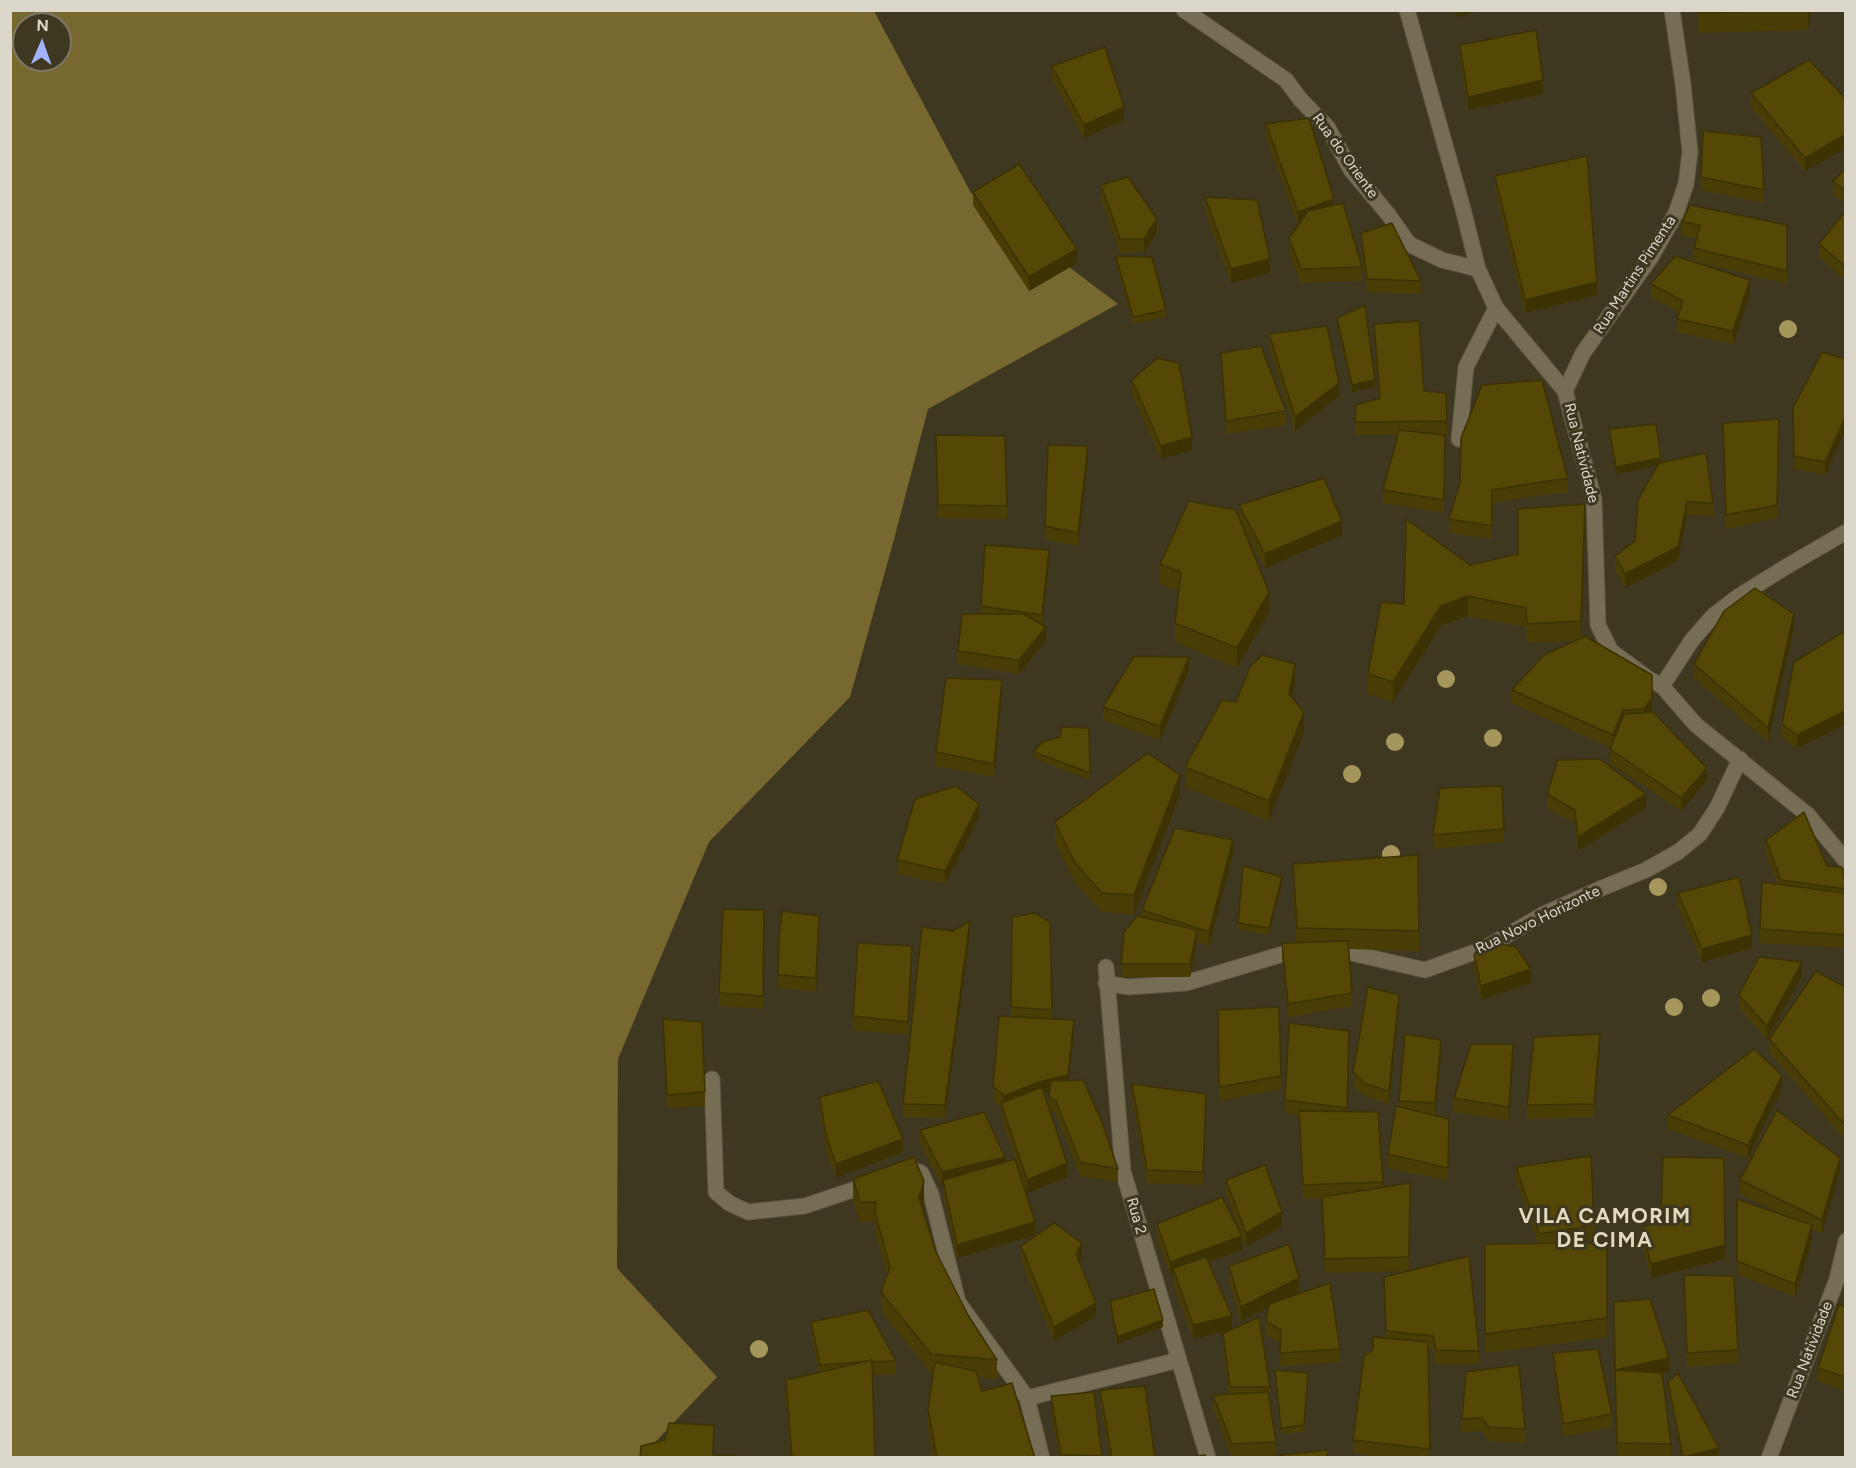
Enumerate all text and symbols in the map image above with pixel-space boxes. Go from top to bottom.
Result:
north arrow [12,12,72,72]
text: N [36,16,49,35]
street label: Rua do Oriente [1308,110,1382,202]
street label: Rua Martins Pimenta [1590,212,1680,338]
street label: Rua Natividade [1560,401,1602,505]
street label: Rua Novo Horizonte [1473,882,1603,958]
street label: Rua 2 [1122,1195,1150,1237]
district label: VILA CAMORIM DE CIMA [1519,1204,1691,1254]
street label: Rua Natividade [1783,1299,1837,1401]

